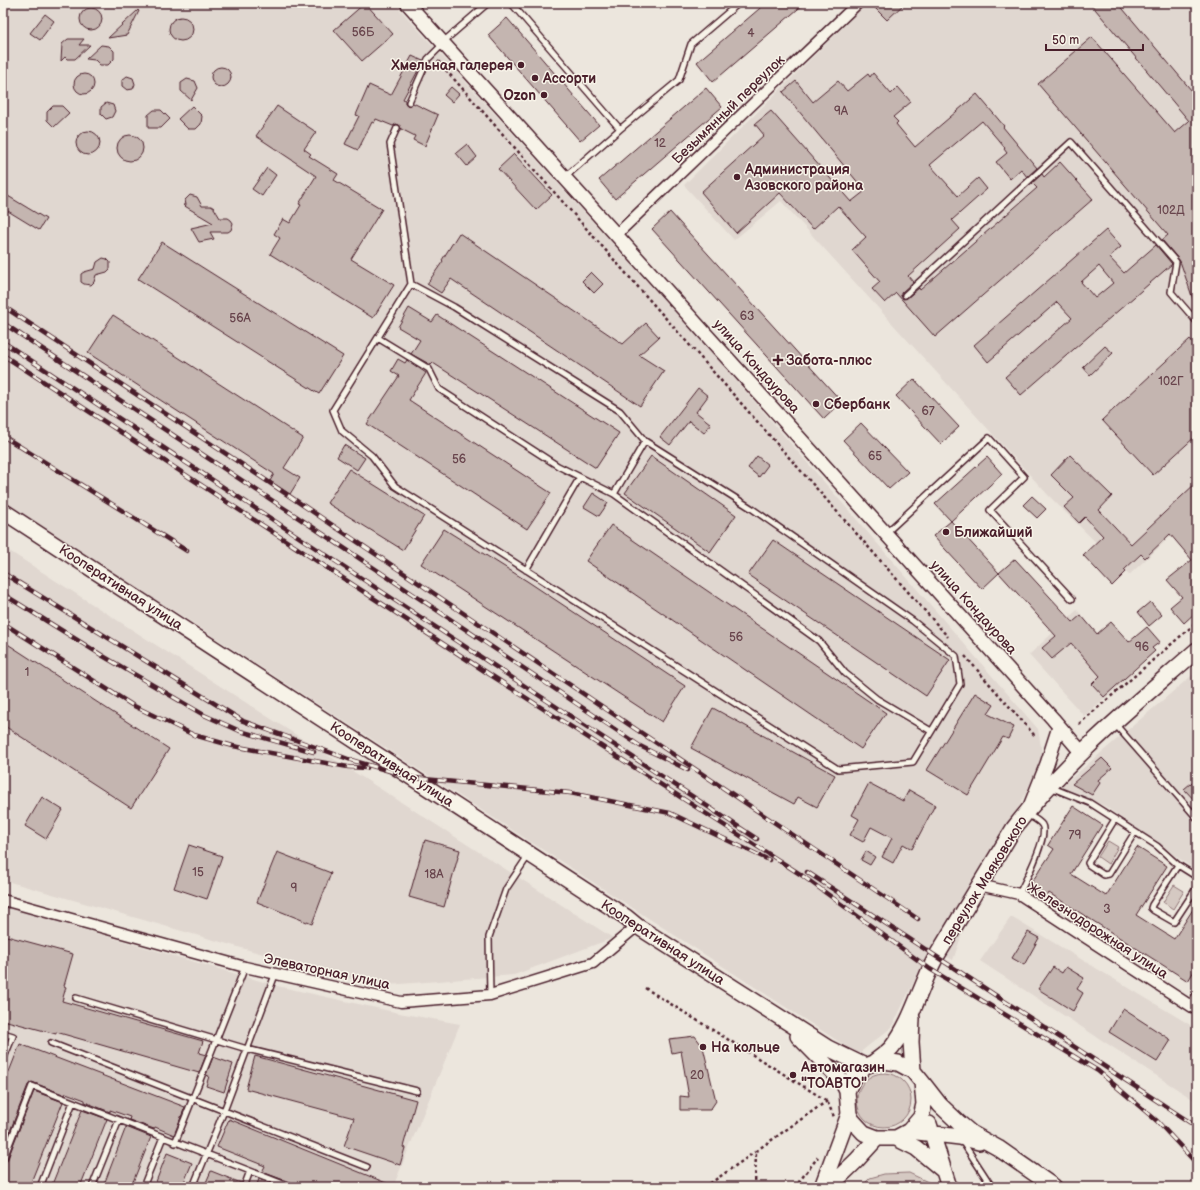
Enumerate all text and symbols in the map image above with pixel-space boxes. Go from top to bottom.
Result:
house number: 56Б [352,25,375,40]
house number: 4 [747,26,755,41]
scale bar [1046,26,1143,52]
text: 50 m [1052,33,1079,48]
street label: Безымянный переулок [669,51,789,167]
place label: Хмельная галерея [390,57,513,74]
marker: Хмельная галерея [516,60,526,70]
place label: Ассорти [542,70,596,87]
marker: Ассорти [530,73,540,83]
place label: Ozon [503,87,536,104]
marker: Ozon [539,90,549,100]
house number: 9А [834,104,849,119]
house number: 12 [654,136,666,151]
place label: Администрация Азовского района [744,161,864,194]
marker: Администрация Азовского района [732,172,742,182]
house number: 102Д [1157,203,1185,218]
house number: 63 [740,309,754,324]
house number: 56А [229,311,251,326]
street label: улица Кондаурова [710,316,804,417]
place label: Забота-плюс [786,352,872,369]
marker: Забота-плюс [773,355,783,365]
house number: 102Г [1158,374,1184,389]
place label: Сбербанк [824,396,890,413]
marker: Сбербанк [811,399,821,409]
house number: 67 [921,404,935,419]
house number: 65 [868,449,882,464]
house number: 56 [452,452,466,467]
place label: Ближайший [954,524,1033,541]
marker: Ближайший [941,527,951,537]
street label: Кооперативная улица [56,541,186,634]
street label: улица Кондаурова [927,557,1021,658]
house number: 56 [729,630,743,645]
house number: 96 [1135,640,1149,655]
house number: 1 [25,665,29,680]
street label: Кооперативная улица [327,718,457,811]
street label: переулок Маяковского [938,813,1031,948]
house number: 79 [1069,828,1081,843]
house number: 15 [192,865,204,880]
house number: 18А [425,867,444,882]
street label: Железнодорожная улица [1024,879,1172,983]
house number: 9 [291,881,298,896]
street label: Кооперативная улица [598,896,728,989]
house number: 3 [1103,902,1111,917]
street label: Элеваторная улица [262,950,392,993]
place label: На кольце [711,1039,780,1056]
marker: На кольце [698,1042,708,1052]
place label: Автомагазин "ТОАВТО" [800,1059,885,1092]
house number: 20 [690,1068,704,1083]
marker: Автомагазин "ТОАВТО" [788,1070,798,1080]

